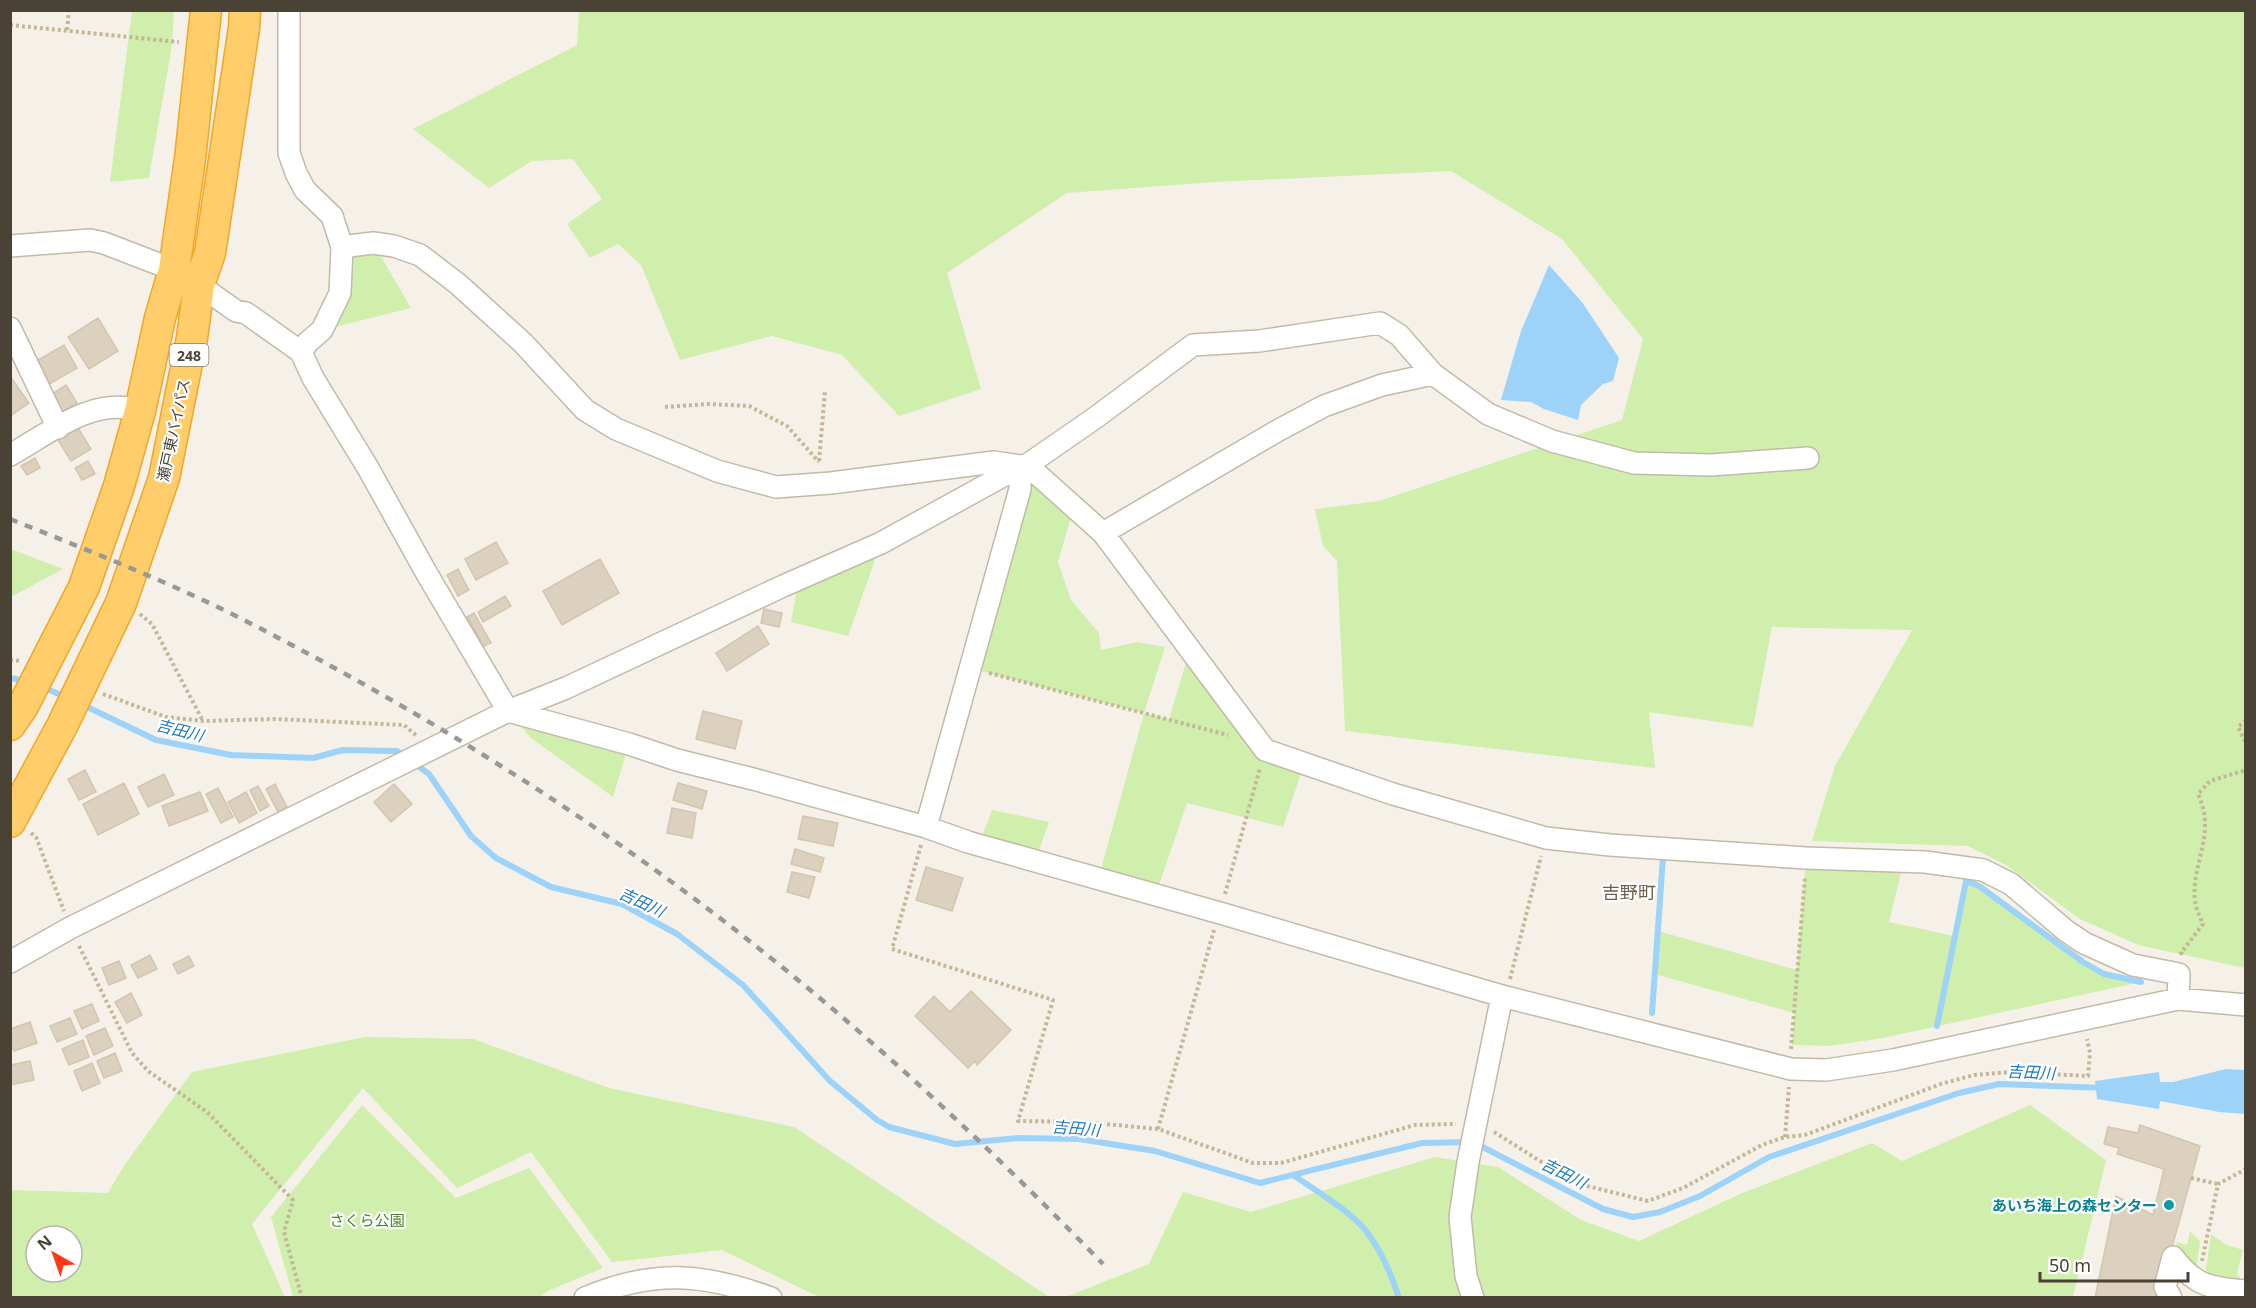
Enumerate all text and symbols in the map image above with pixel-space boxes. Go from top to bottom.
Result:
road number: 248 [170,344,208,366]
street label: 瀬戸東バイパス [152,377,194,483]
water label: 吉田川 [154,714,208,747]
district label: 吉野町 [1602,880,1656,904]
water label: 吉田川 [616,882,670,923]
water label: 吉田川 [2006,1060,2058,1084]
water label: 吉田川 [1051,1115,1103,1141]
water label: 吉田川 [1538,1152,1592,1195]
place label: あいち海上の森センター [1992,1195,2157,1215]
marker: あいち海上の森センター [2162,1198,2176,1212]
park label: さくら公園 [329,1210,405,1230]
north arrow [24,1224,84,1284]
text: N [32,1230,56,1255]
scale bar [2040,1245,2188,1283]
text: 50 m [2049,1253,2091,1277]

